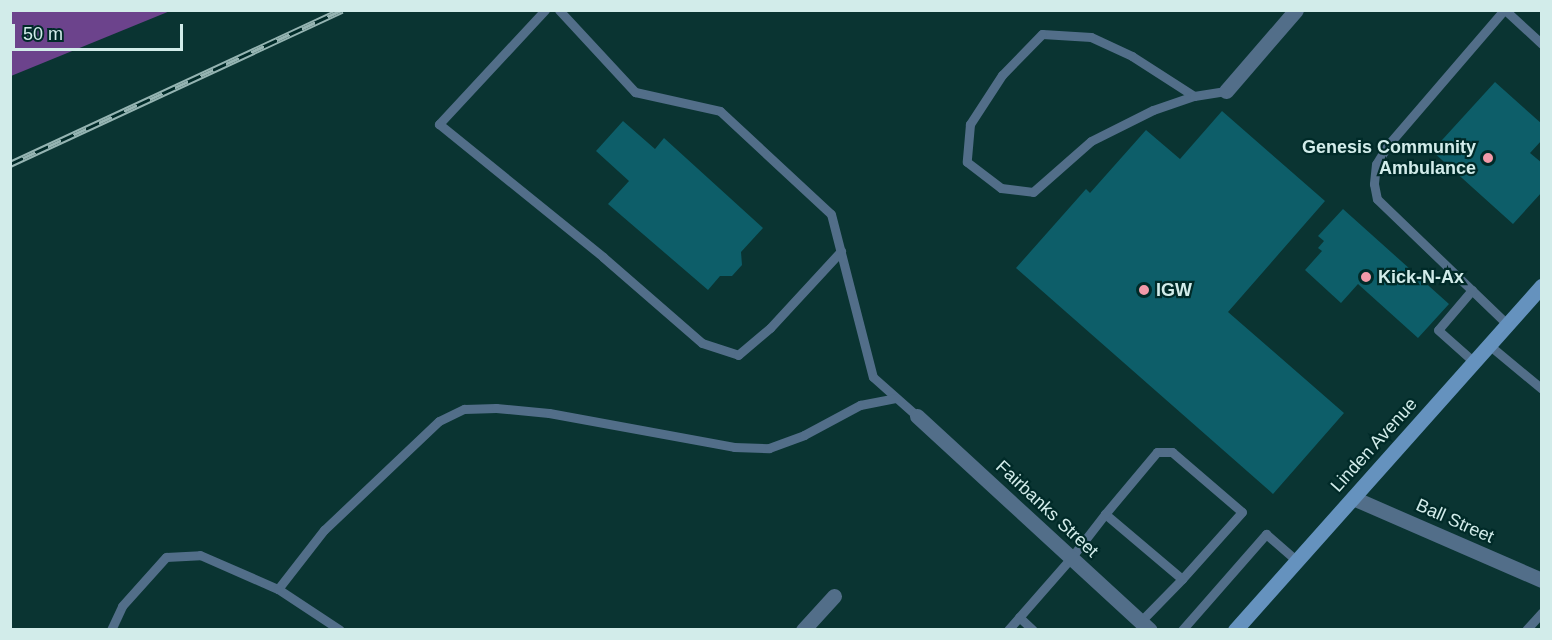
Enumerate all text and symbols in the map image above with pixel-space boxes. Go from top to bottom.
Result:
scale bar [15,12,186,50]
text: 50 m [23,24,63,44]
place label: Genesis Community Ambulance [1302,137,1476,180]
marker: Genesis Community Ambulance [1481,151,1495,165]
place label: Kick-N-Ax [1378,266,1464,288]
marker: Kick-N-Ax [1359,270,1373,284]
place label: IGW [1156,279,1192,301]
marker: IGW [1137,283,1151,297]
street label: Linden Avenue [1326,393,1422,497]
street label: Fairbanks Street [991,456,1103,562]
street label: Ball Street [1413,494,1497,548]

